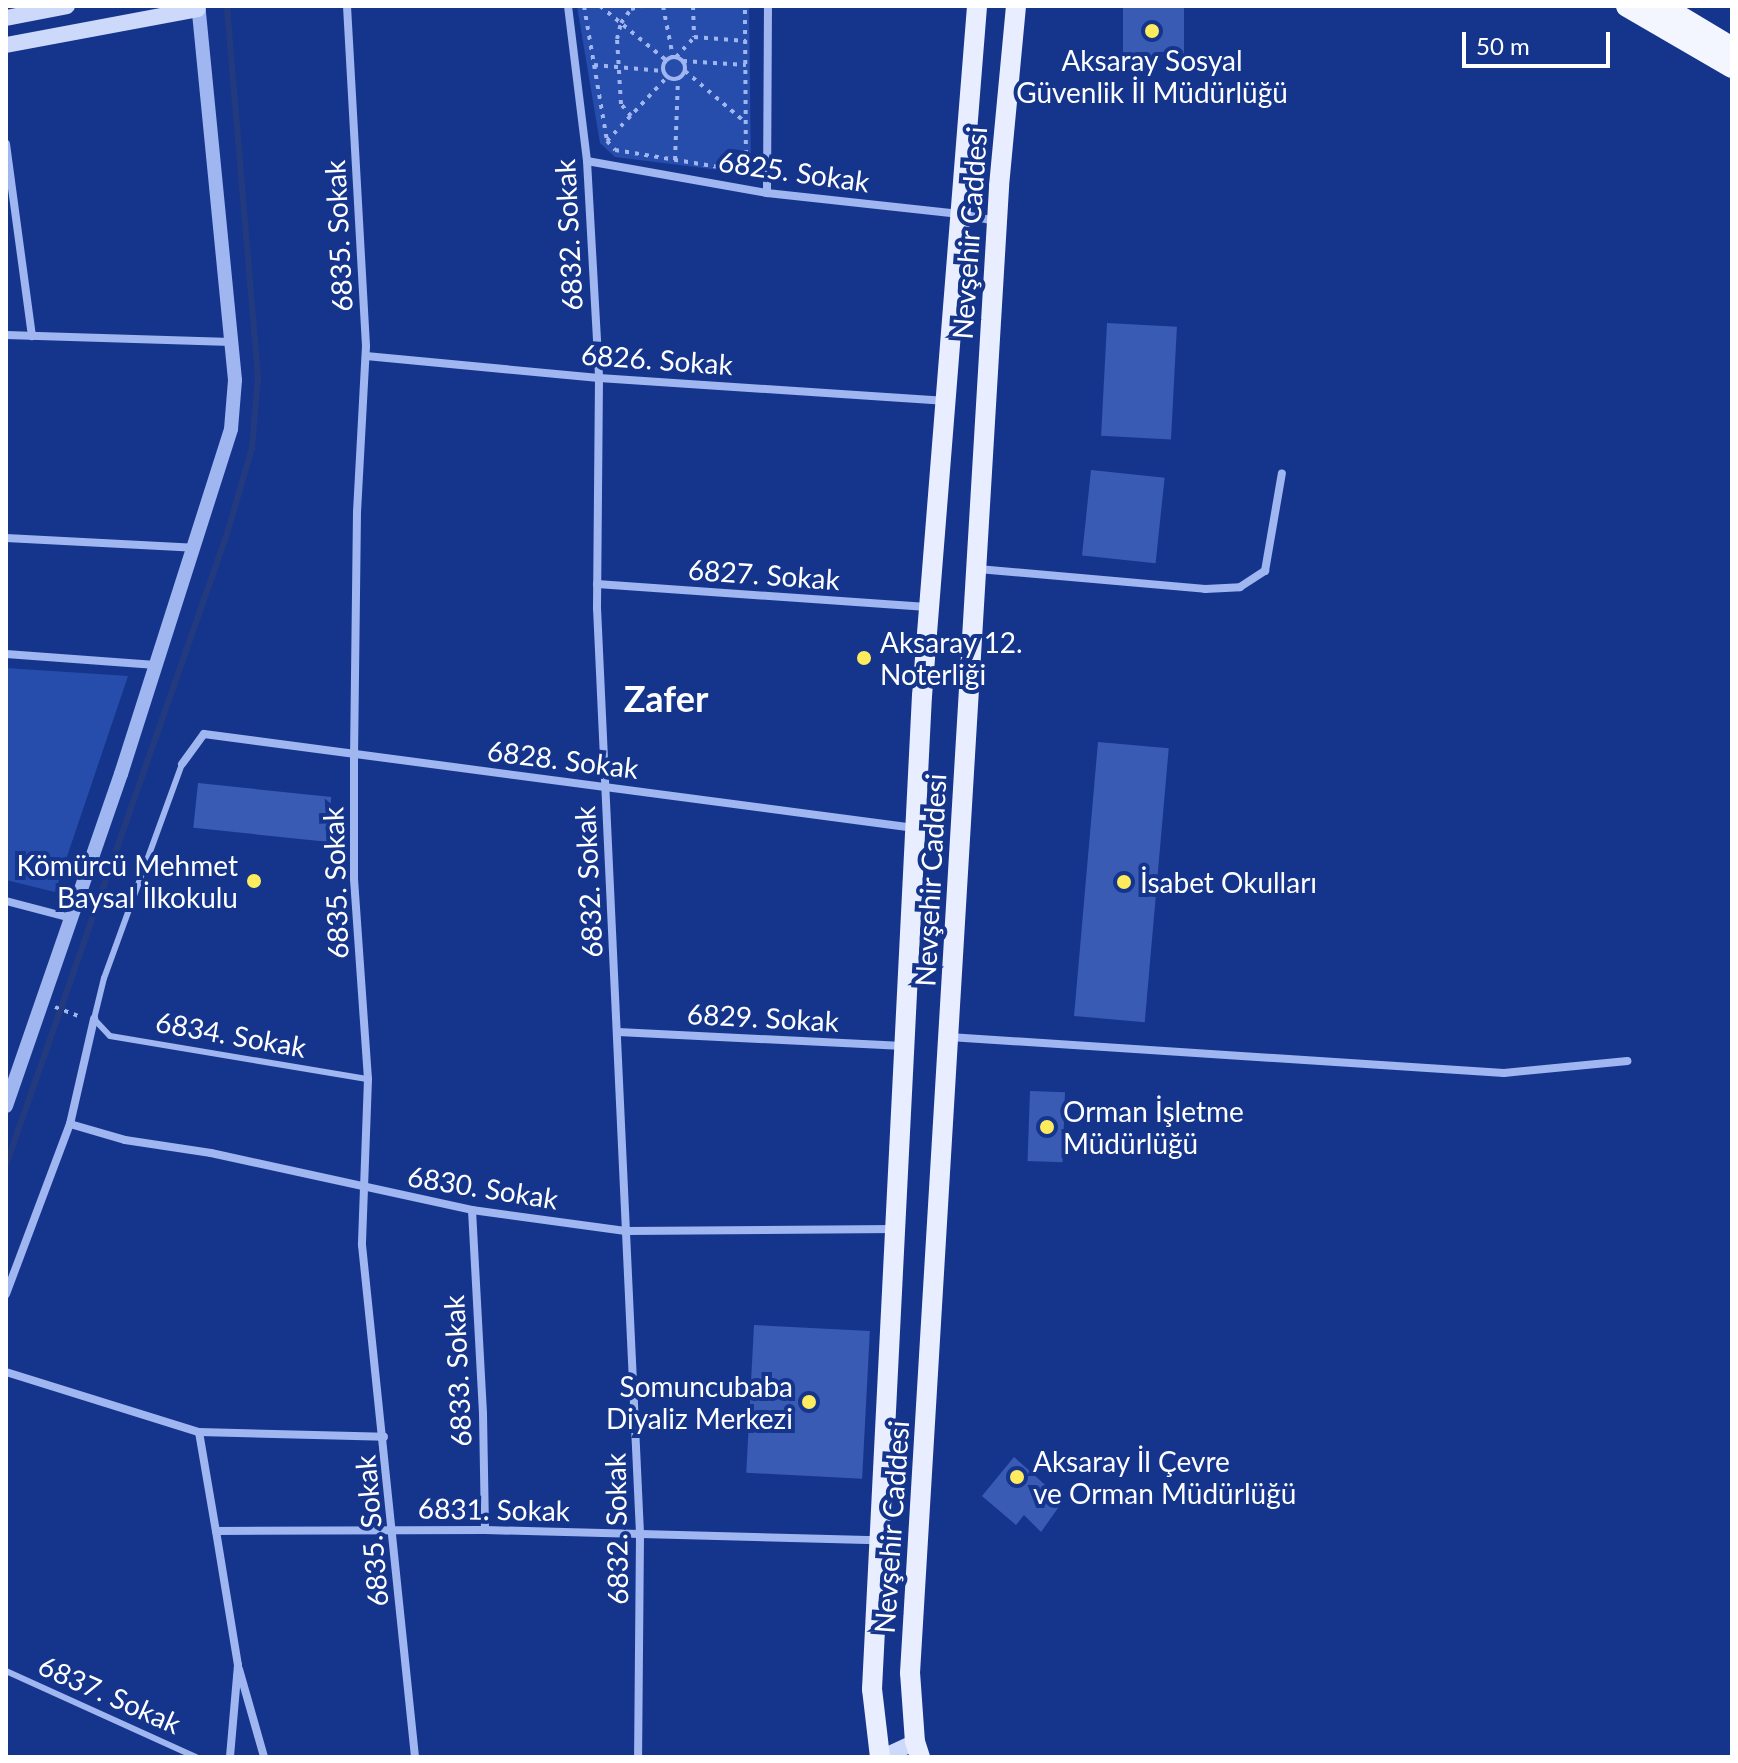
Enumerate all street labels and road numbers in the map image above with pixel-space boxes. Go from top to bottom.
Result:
street label: Nevşehir Caddesi [945,125,993,341]
street label: 6825. Sokak [716,144,872,198]
street label: 6832. Sokak [547,158,589,312]
street label: 6835. Sokak [317,159,359,313]
street label: 6826. Sokak [580,337,734,381]
street label: 6827. Sokak [687,552,841,596]
street label: 6828. Sokak [485,733,641,785]
street label: Nevşehir Caddesi [908,772,952,988]
street label: 6832. Sokak [567,805,609,959]
street label: 6835. Sokak [316,806,354,960]
street label: 6829. Sokak [686,996,840,1038]
street label: 6834. Sokak [153,1004,309,1064]
street label: 6830. Sokak [405,1159,561,1215]
street label: 6833. Sokak [436,1294,478,1448]
street label: Nevşehir Caddesi [867,1419,915,1635]
street label: 6832. Sokak [598,1453,634,1605]
street label: 6835. Sokak [348,1454,394,1608]
street label: 6831. Sokak [418,1491,570,1527]
street label: 6837. Sokak [34,1648,186,1740]

